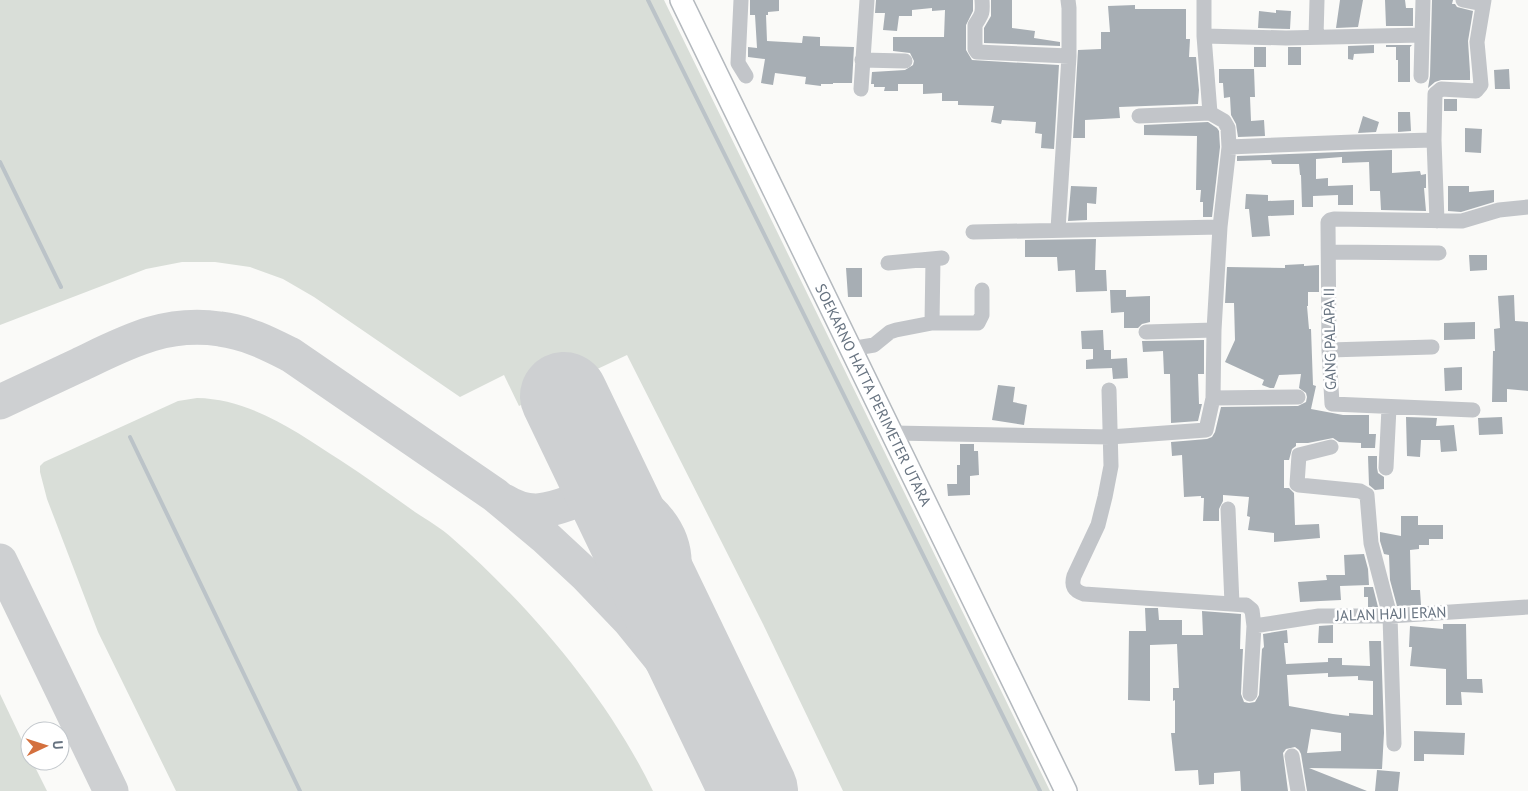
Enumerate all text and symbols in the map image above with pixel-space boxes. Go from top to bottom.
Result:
street label: SOEKARNO HATTA PERIMETER UTARA [811,280,936,509]
street label: GANG PALAPA II [1319,288,1340,390]
street label: JALAN HAJI ERAN [1334,602,1447,625]
north arrow [20,721,70,771]
text: U [49,740,67,750]

